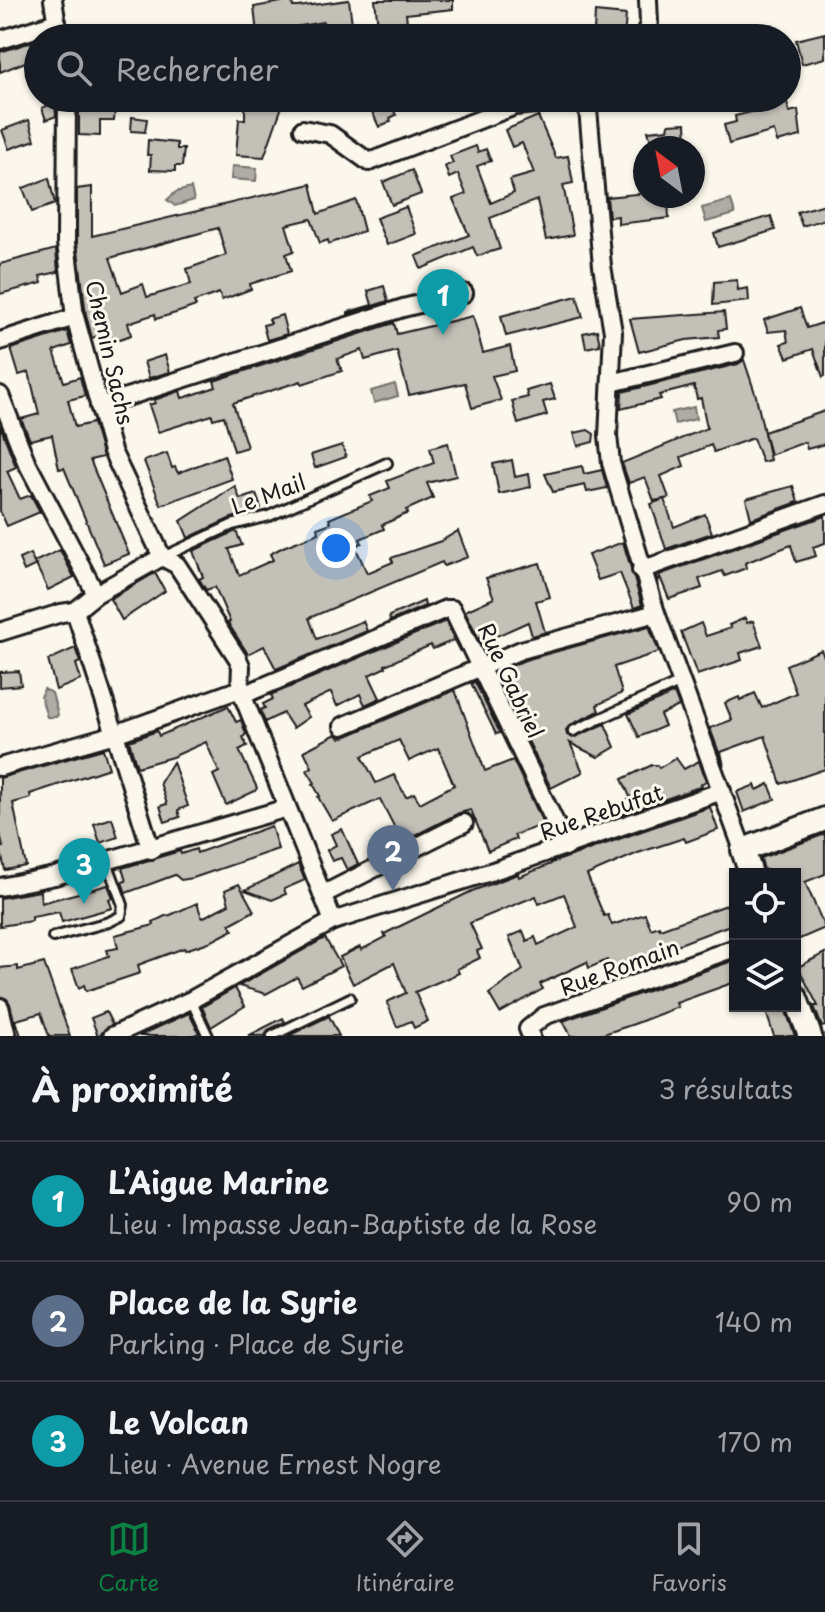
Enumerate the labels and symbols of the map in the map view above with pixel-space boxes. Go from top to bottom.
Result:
north arrow [633,136,705,208]
pin: 1 [417,269,469,335]
street label: Chemin Sachs [78,277,144,427]
street label: Le Mail [226,464,310,522]
your location [316,528,356,568]
street label: Rue Gabriel [471,617,553,743]
street label: Rue Rebufat [535,775,667,847]
pin: 2 [367,825,419,891]
pin: 3 [58,838,110,904]
street label: Rue Romain [555,929,683,1003]

